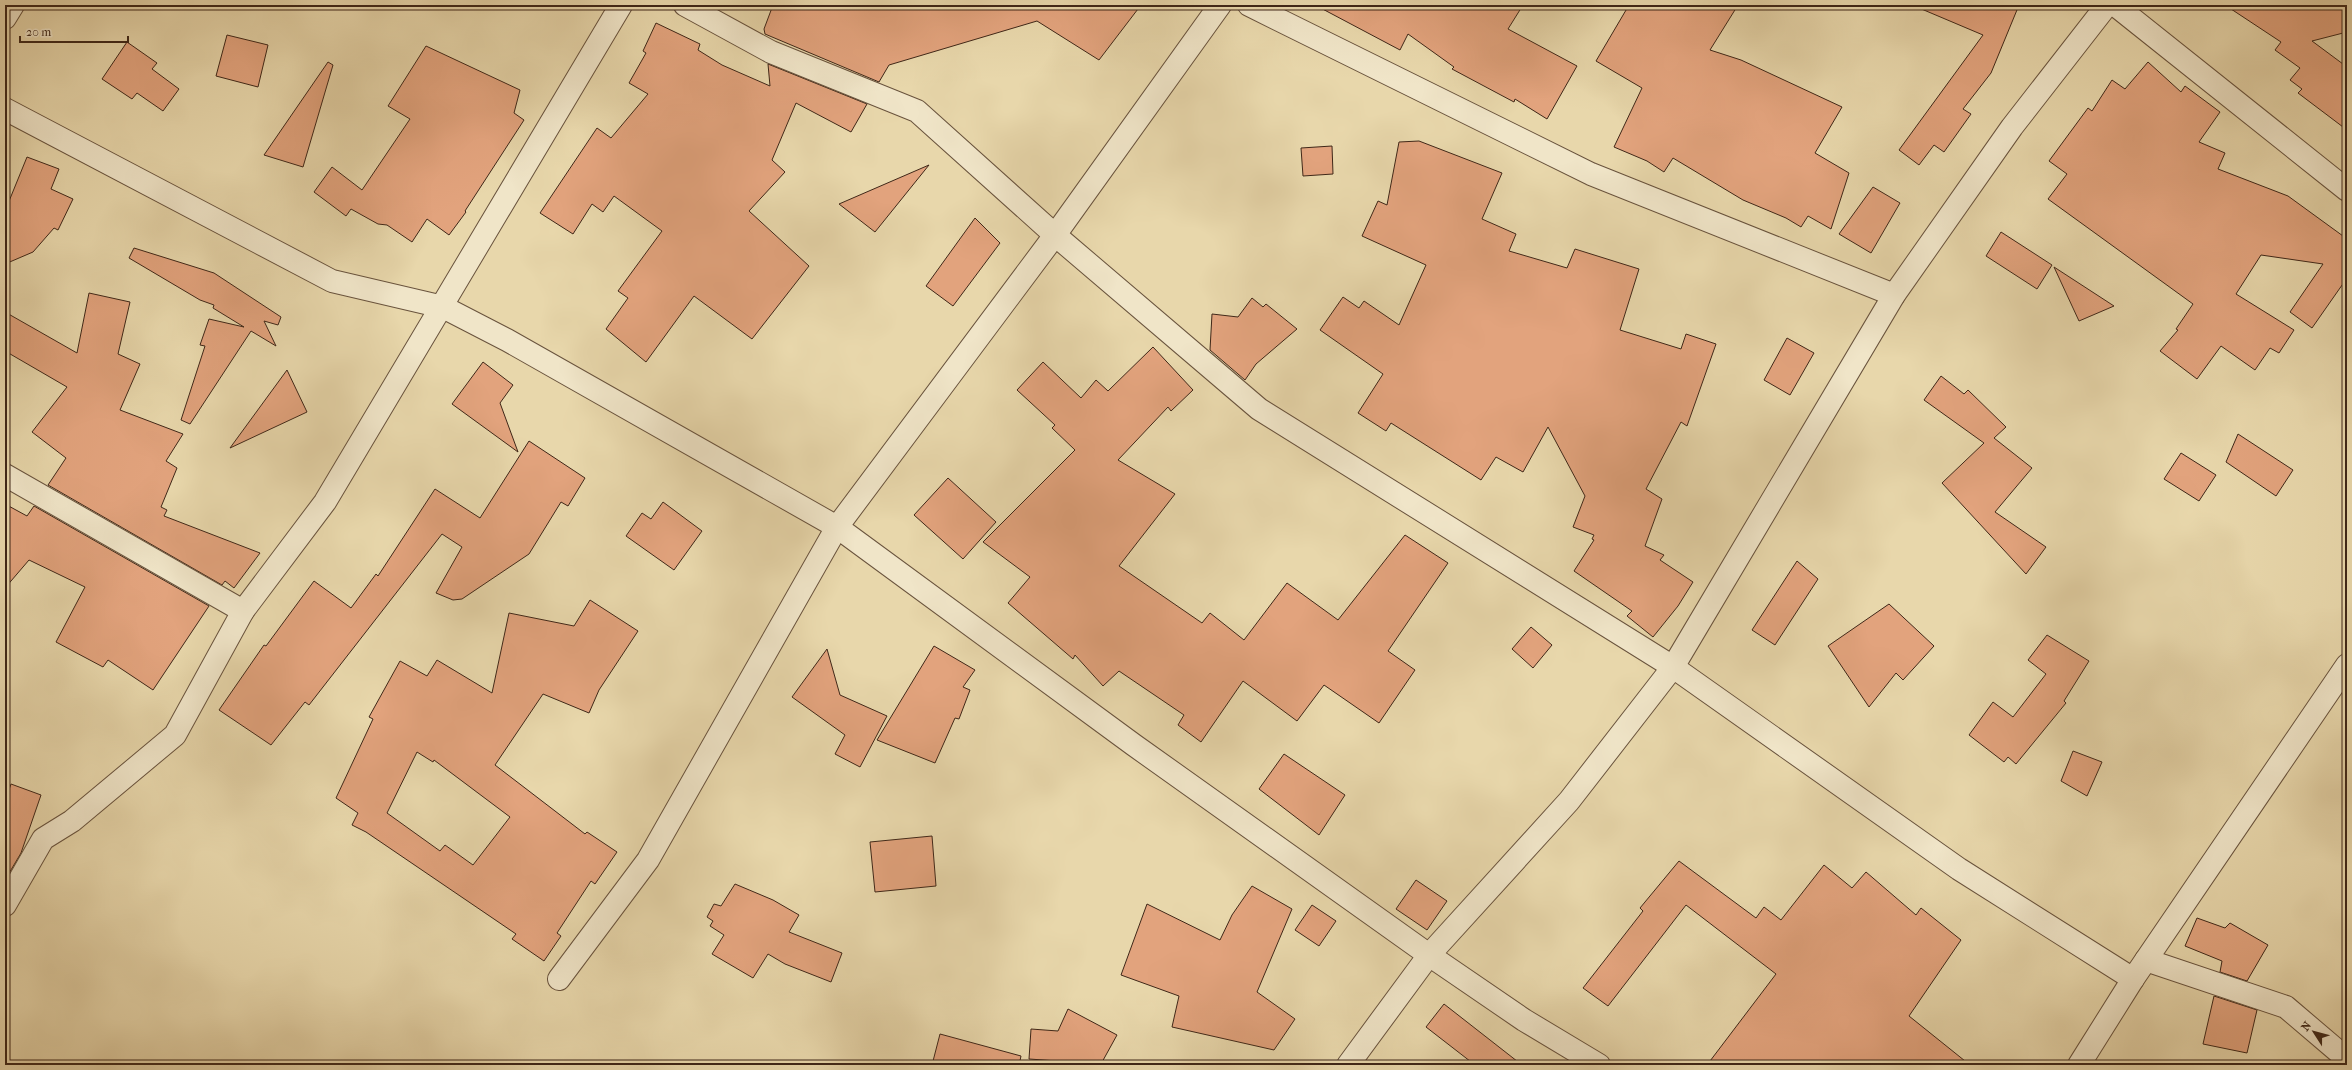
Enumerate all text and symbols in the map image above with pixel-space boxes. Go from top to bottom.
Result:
scale bar [20,18,128,44]
text: 20 m [26,25,51,39]
north arrow [2294,1012,2334,1052]
text: N [2299,1019,2314,1034]

